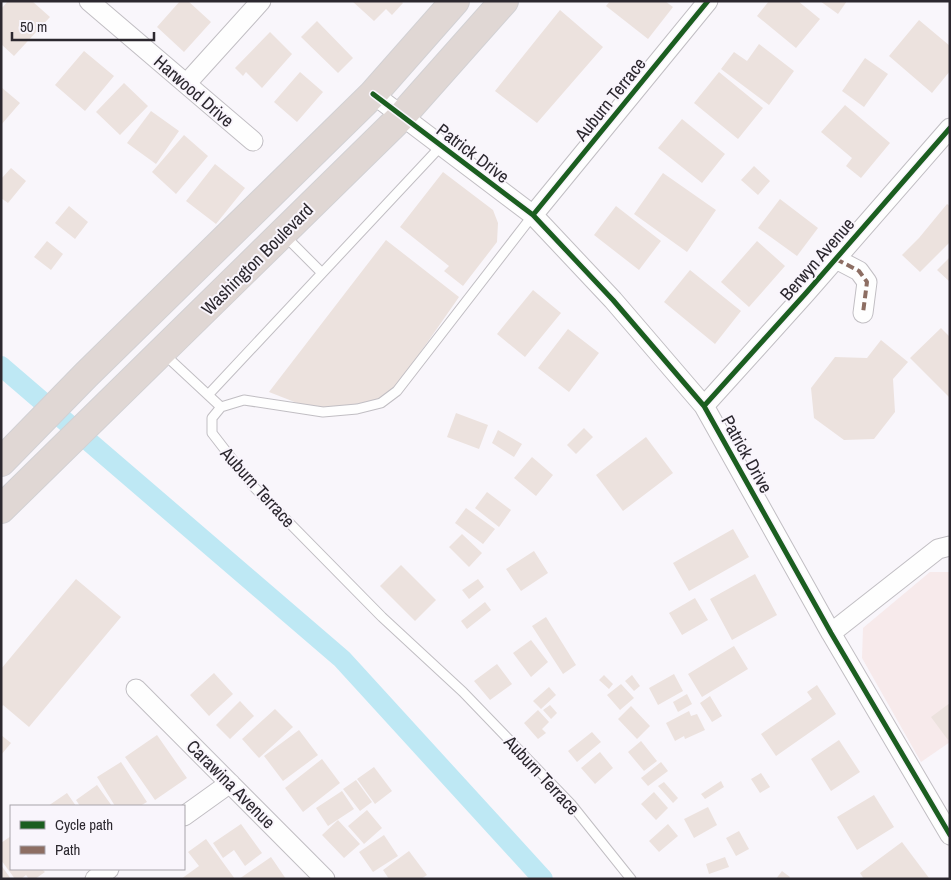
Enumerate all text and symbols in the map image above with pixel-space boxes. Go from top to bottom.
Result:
scale bar [12,10,155,42]
text: 50 m [20,16,47,37]
street label: Harwood Drive [149,49,239,133]
street label: Auburn Terrace [568,52,651,147]
street label: Patrick Drive [431,117,515,189]
street label: Washington Boulevard [196,198,318,320]
street label: Berwyn Avenue [774,212,860,306]
street label: Patrick Drive [715,411,779,497]
street label: Auburn Terrace [214,440,301,533]
street label: Auburn Terrace [498,729,585,820]
street label: Carawina Avenue [181,734,281,834]
legend [10,805,185,870]
text: Cycle path [55,814,113,835]
text: Path [55,839,80,860]

